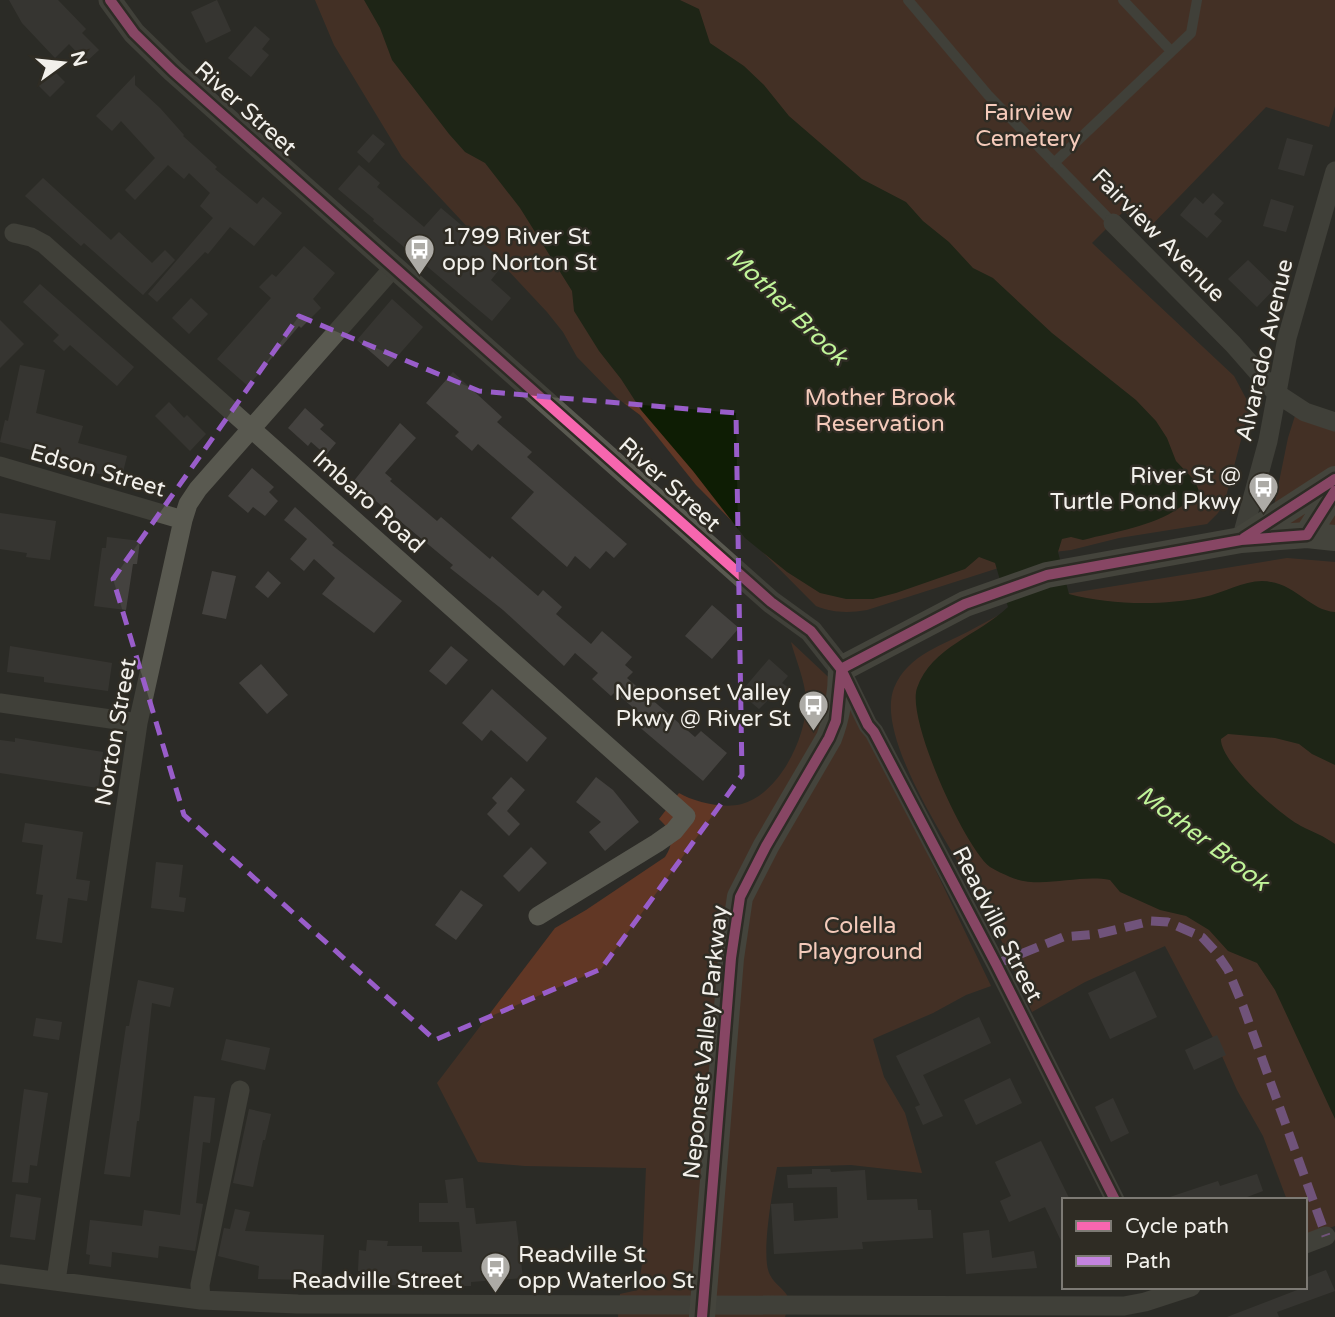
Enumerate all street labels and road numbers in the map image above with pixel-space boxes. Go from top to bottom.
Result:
street label: River Street [189,56,302,162]
street label: Fairview Avenue [1086,163,1231,308]
street label: Alvarado Avenue [1230,256,1300,444]
street label: River Street [613,432,726,538]
street label: Edson Street [27,438,169,504]
street label: Imbaro Road [307,444,430,559]
street label: Norton Street [89,656,143,808]
street label: Readville Street [946,842,1048,1007]
street label: Neponset Valley Parkway [678,904,734,1180]
street label: Readville Street [292,1267,463,1295]

